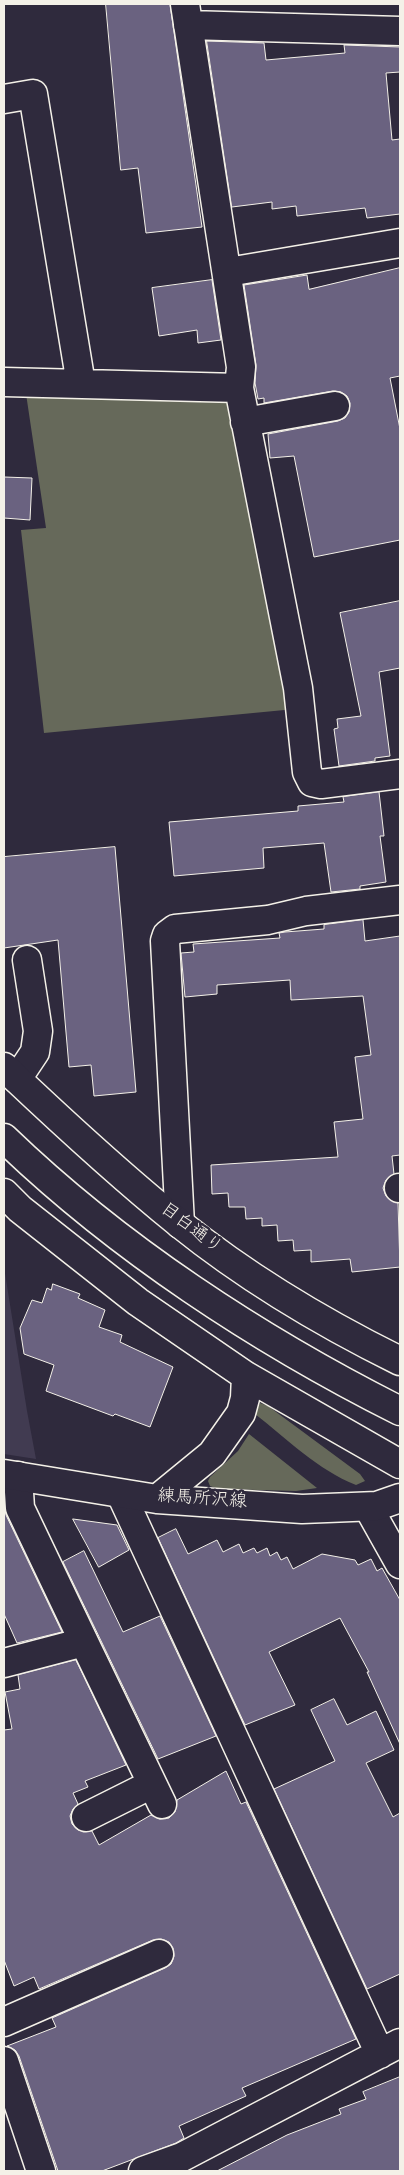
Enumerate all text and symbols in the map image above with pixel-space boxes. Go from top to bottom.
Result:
street label: 目白通り [155,1200,225,1260]
street label: 練馬所沢線 [156,1487,248,1515]

